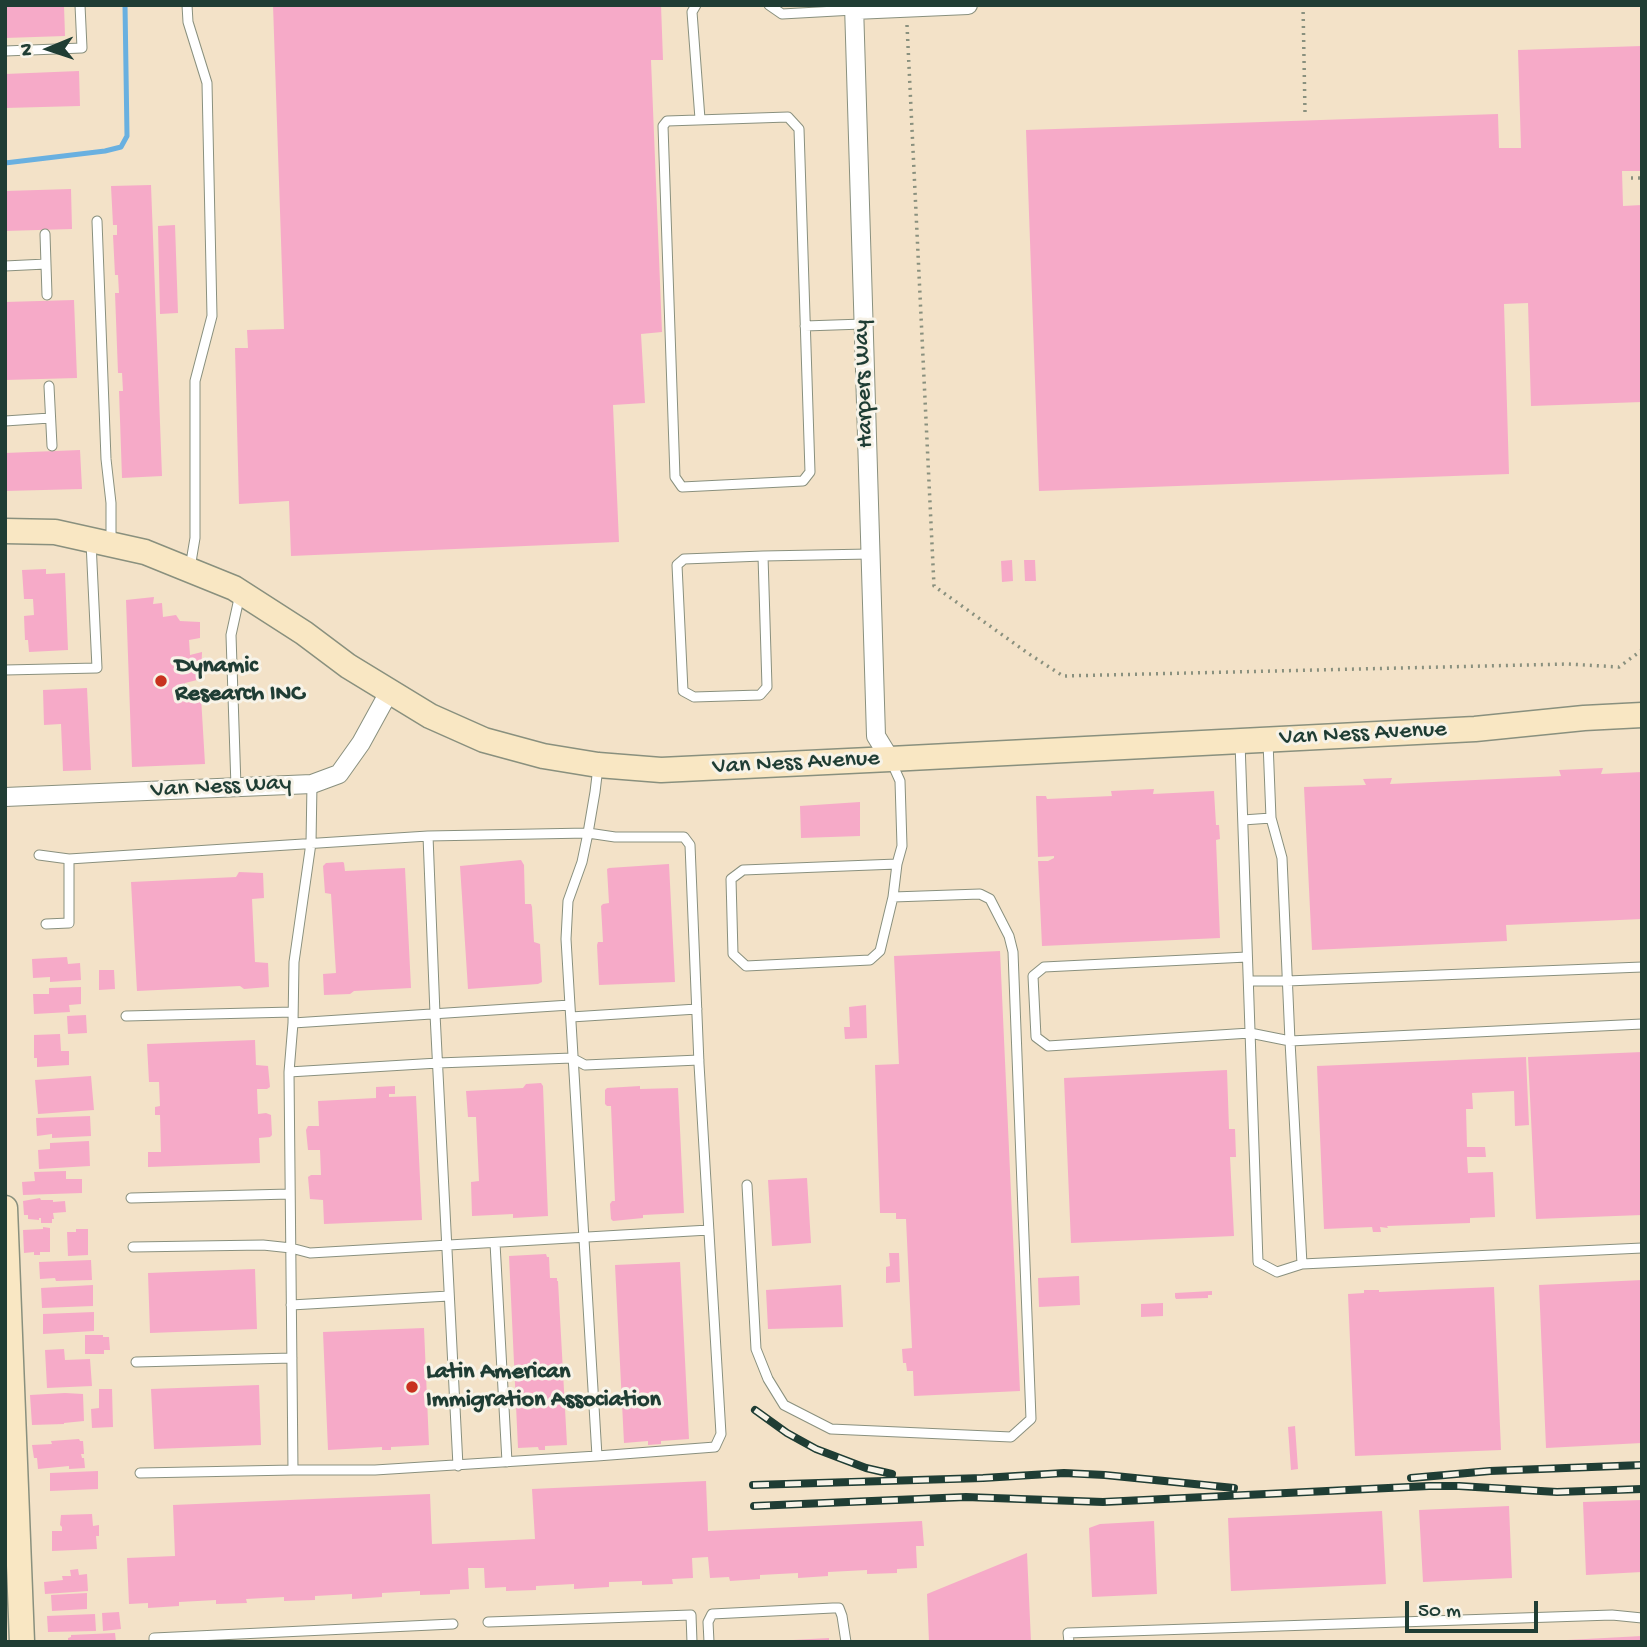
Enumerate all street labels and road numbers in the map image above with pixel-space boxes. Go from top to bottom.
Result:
street label: Harpers Way [848,319,882,449]
street label: Van Ness Avenue [1279,716,1447,754]
street label: Van Ness Avenue [712,745,880,783]
street label: Van Ness Way [150,770,292,806]

